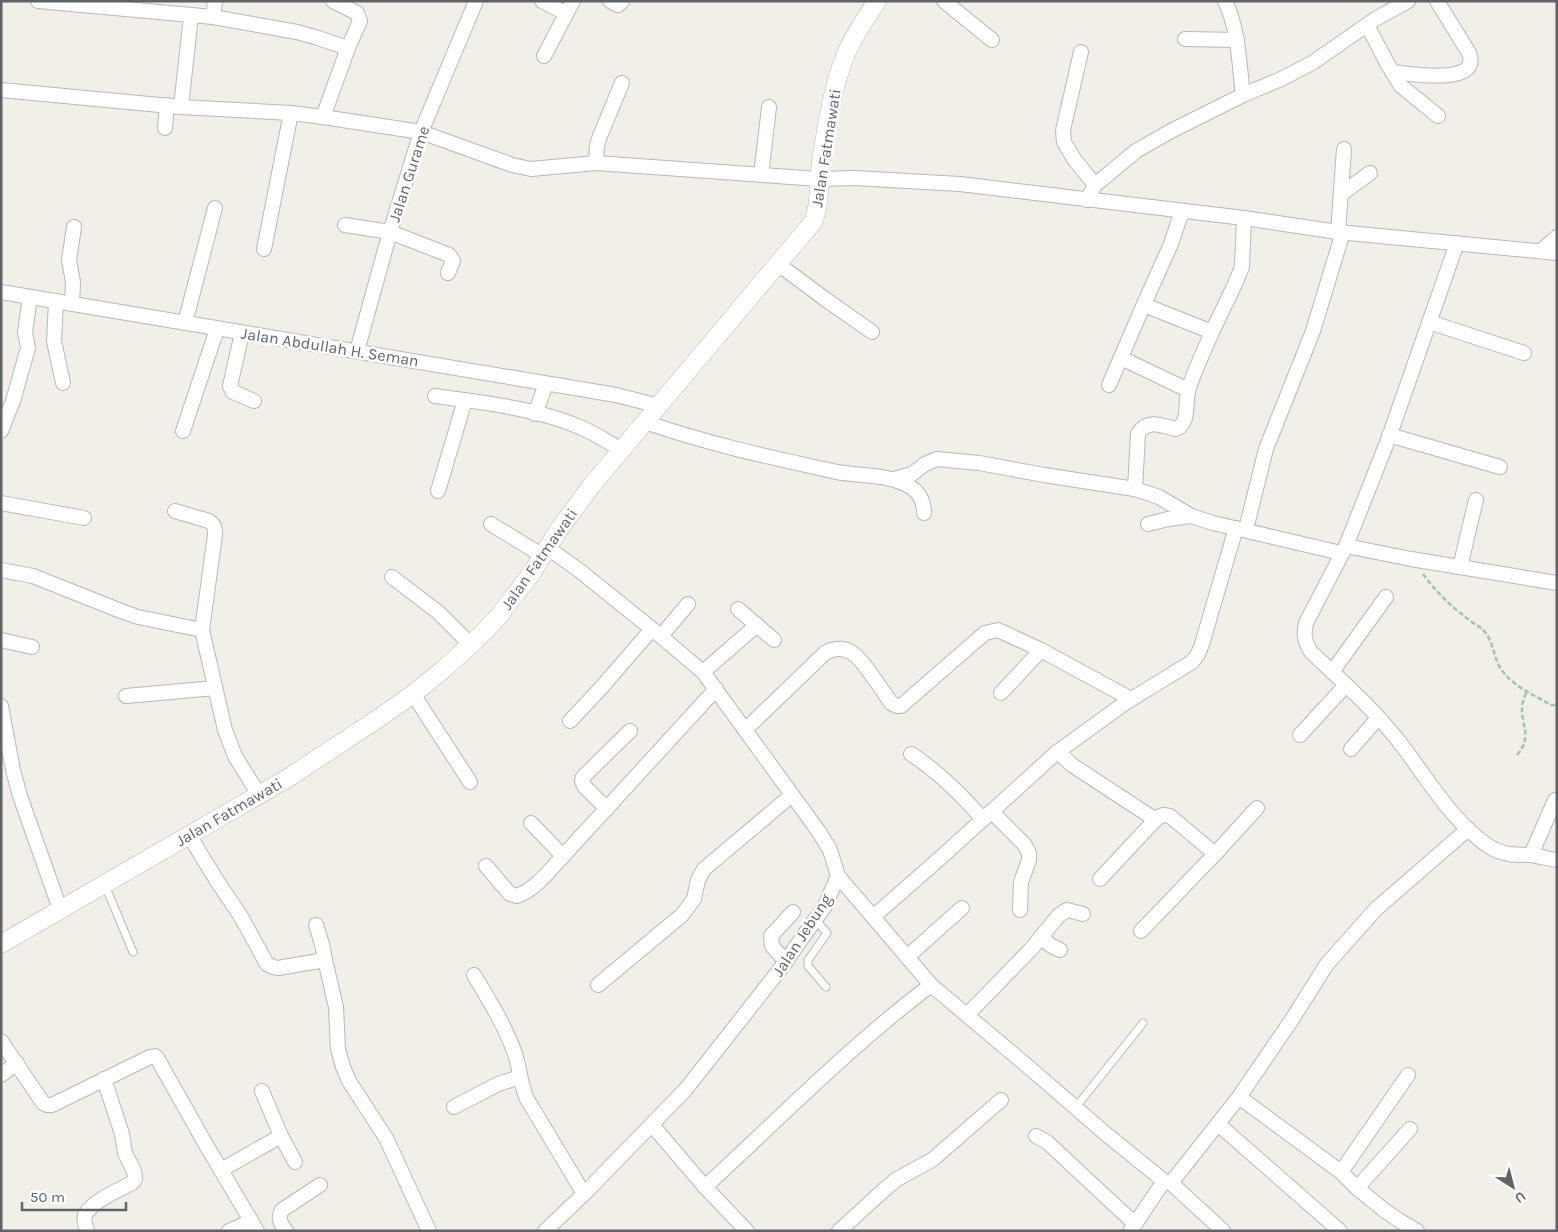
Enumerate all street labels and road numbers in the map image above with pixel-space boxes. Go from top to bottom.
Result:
street label: Jalan Fatmawati [807,87,845,209]
street label: Jalan Gurame [385,124,433,224]
street label: Jalan Abdullah H. Seman [240,324,420,370]
street label: Jalan Fatmawati [497,504,581,614]
street label: Jalan Fatmawati [172,774,286,850]
street label: Jalan Jebung [768,890,836,980]

